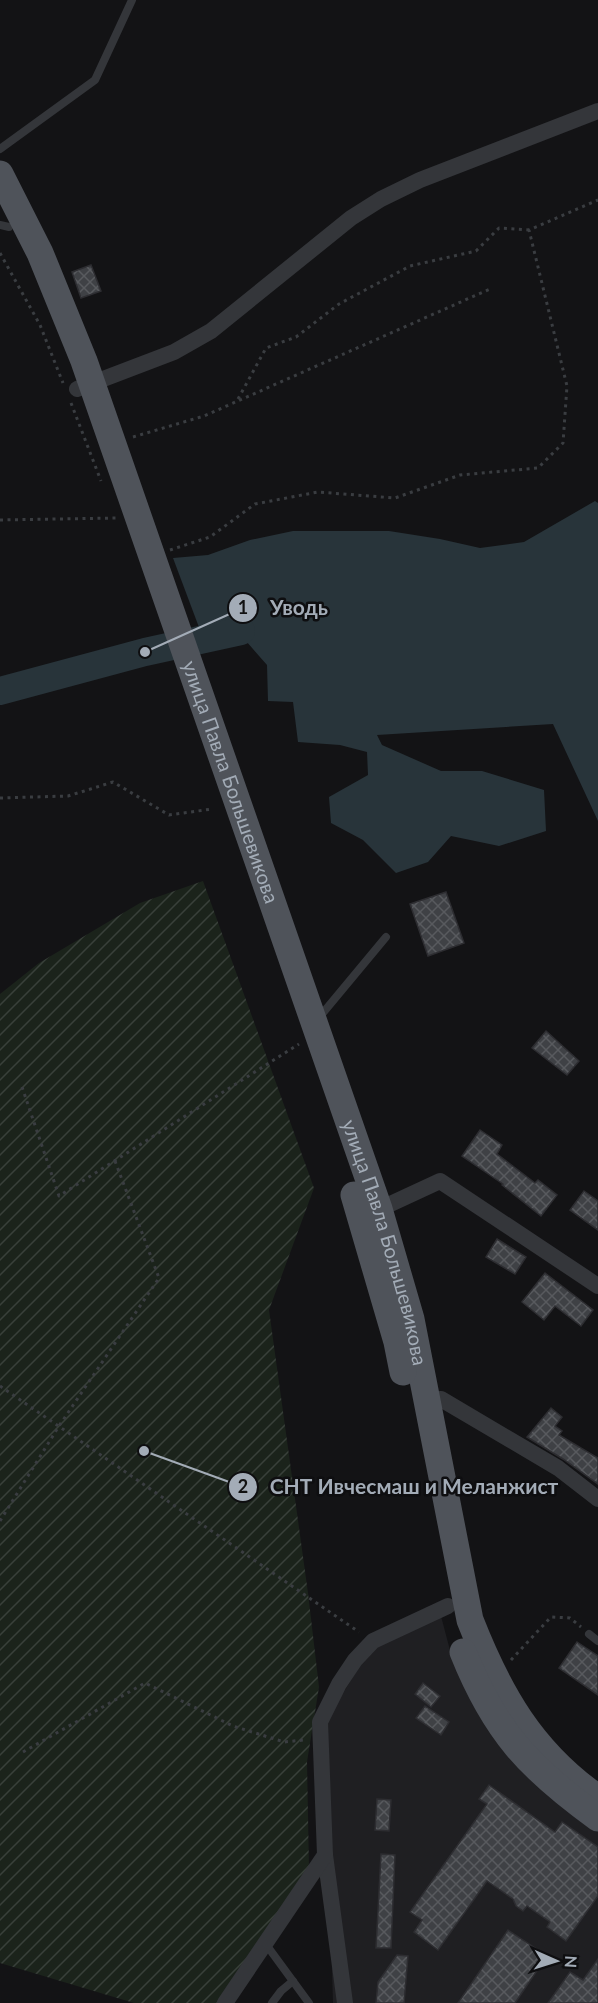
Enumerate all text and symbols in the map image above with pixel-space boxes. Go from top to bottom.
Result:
callout: Уводь [228,588,340,627]
text: Уводь [269,594,328,619]
text: 1 [238,596,248,618]
street label: улица Павла Большевикова [178,657,285,906]
street label: улица Павла Большевикова [338,1116,433,1367]
callout: СНТ Ивчесмаш и Меланжист [228,1467,570,1506]
text: СНТ Ивчесмаш и Меланжист [270,1473,559,1498]
text: 2 [238,1475,248,1497]
north arrow [526,1931,586,1991]
text: N [562,1955,581,1968]

